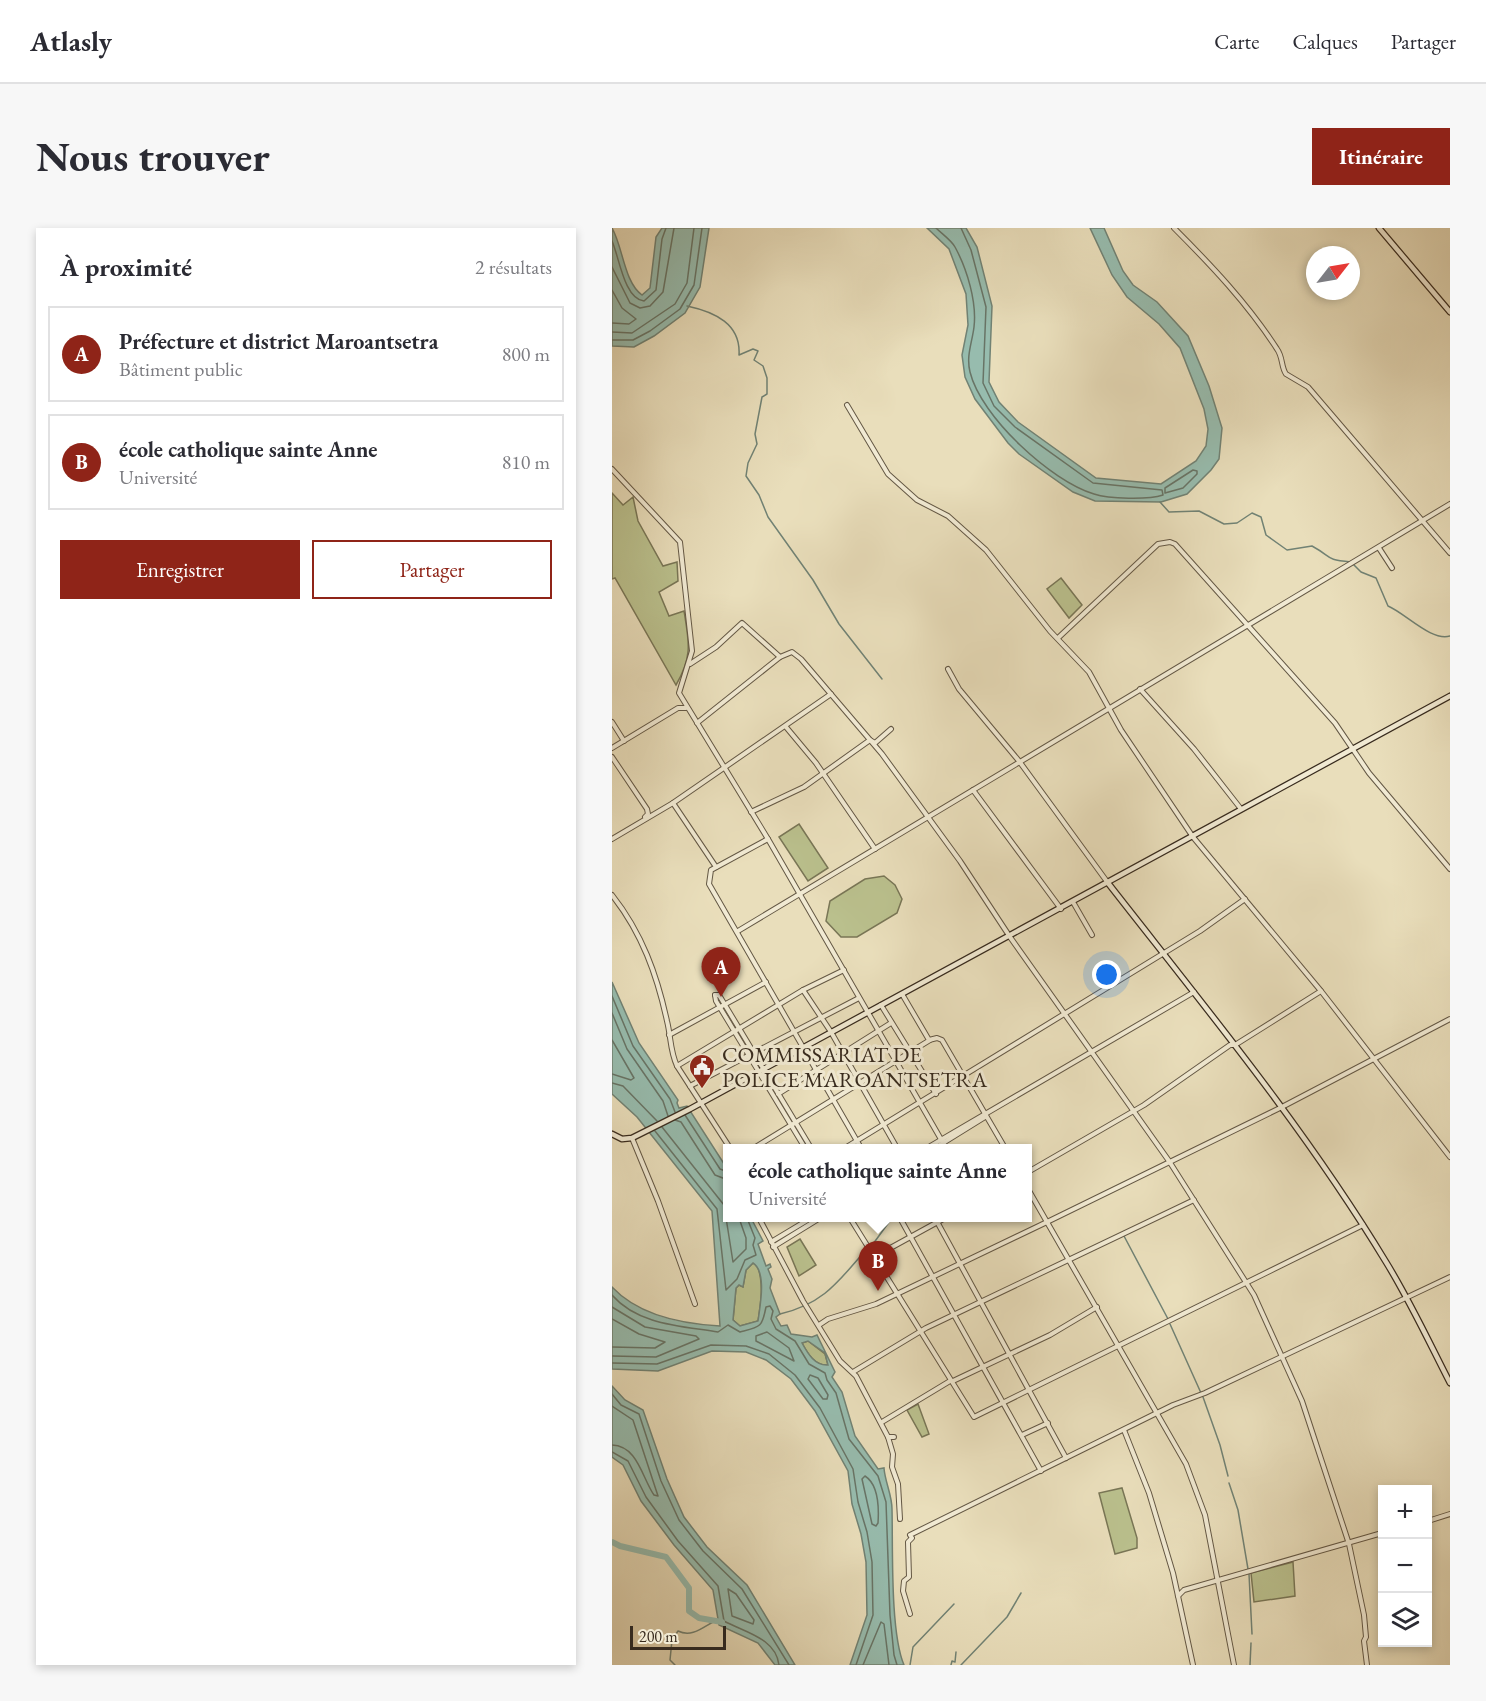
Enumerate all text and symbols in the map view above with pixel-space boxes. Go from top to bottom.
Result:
text: Atlasly [30,23,112,59]
text: Carte [1214,28,1259,55]
text: Calques [1292,28,1358,55]
text: Partager [1391,28,1456,55]
button: Itinéraire [1312,128,1450,185]
text: Nous trouver [36,129,270,184]
north arrow [1306,246,1360,300]
text: À proximité [60,250,192,284]
text: 2 résultats [475,254,552,280]
text: Préfecture et district Maroantsetra [119,327,438,356]
text: A [74,341,89,367]
text: 800 m [502,341,550,367]
text: Bâtiment public [119,356,243,382]
text: école catholique sainte Anne [119,435,378,464]
text: B [75,449,88,475]
text: 810 m [502,449,550,475]
text: Université [119,464,197,490]
button: Enregistrer [60,540,300,599]
button: Partager [312,540,552,599]
pin: A [702,948,740,997]
your location [1092,960,1121,989]
place label: COMMISSARIAT DE POLICE MAROANTSETRA [722,1040,988,1094]
public building icon: COMMISSARIAT DE POLICE MAROANTSETRA [687,1052,717,1090]
popup [723,1144,1032,1222]
text: école catholique sainte Anne [748,1156,1007,1185]
text: Université [748,1185,827,1211]
pin: B [858,1242,898,1291]
map controls [1378,1485,1432,1647]
button: + [1378,1485,1432,1539]
button: − [1378,1539,1432,1593]
button: layers [1378,1593,1432,1647]
scale bar [630,1623,726,1650]
text: 200 m [639,1626,678,1647]

